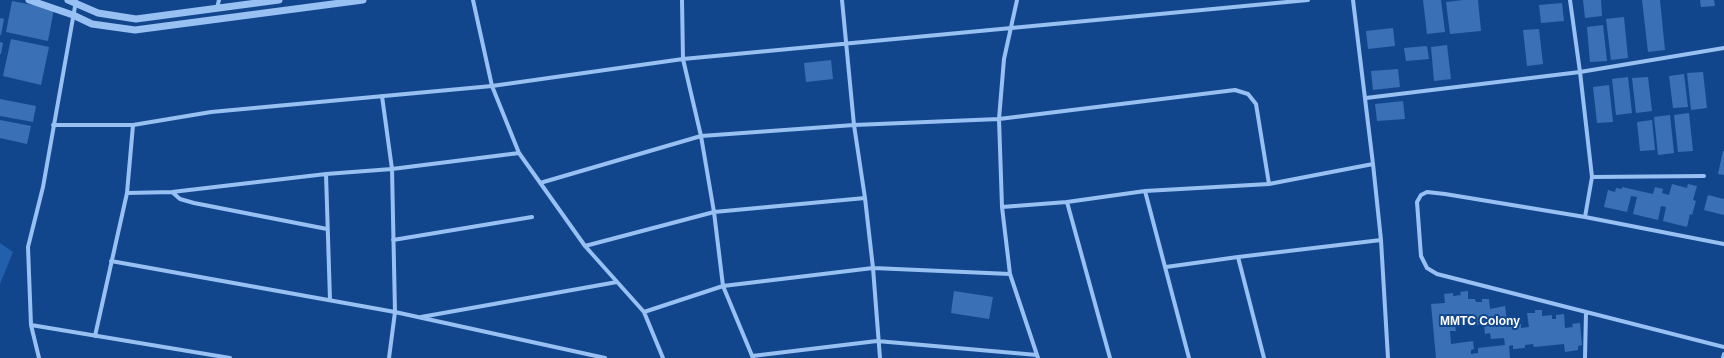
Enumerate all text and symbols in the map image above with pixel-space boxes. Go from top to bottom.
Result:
district label: MMTC Colony [1440,315,1520,329]

